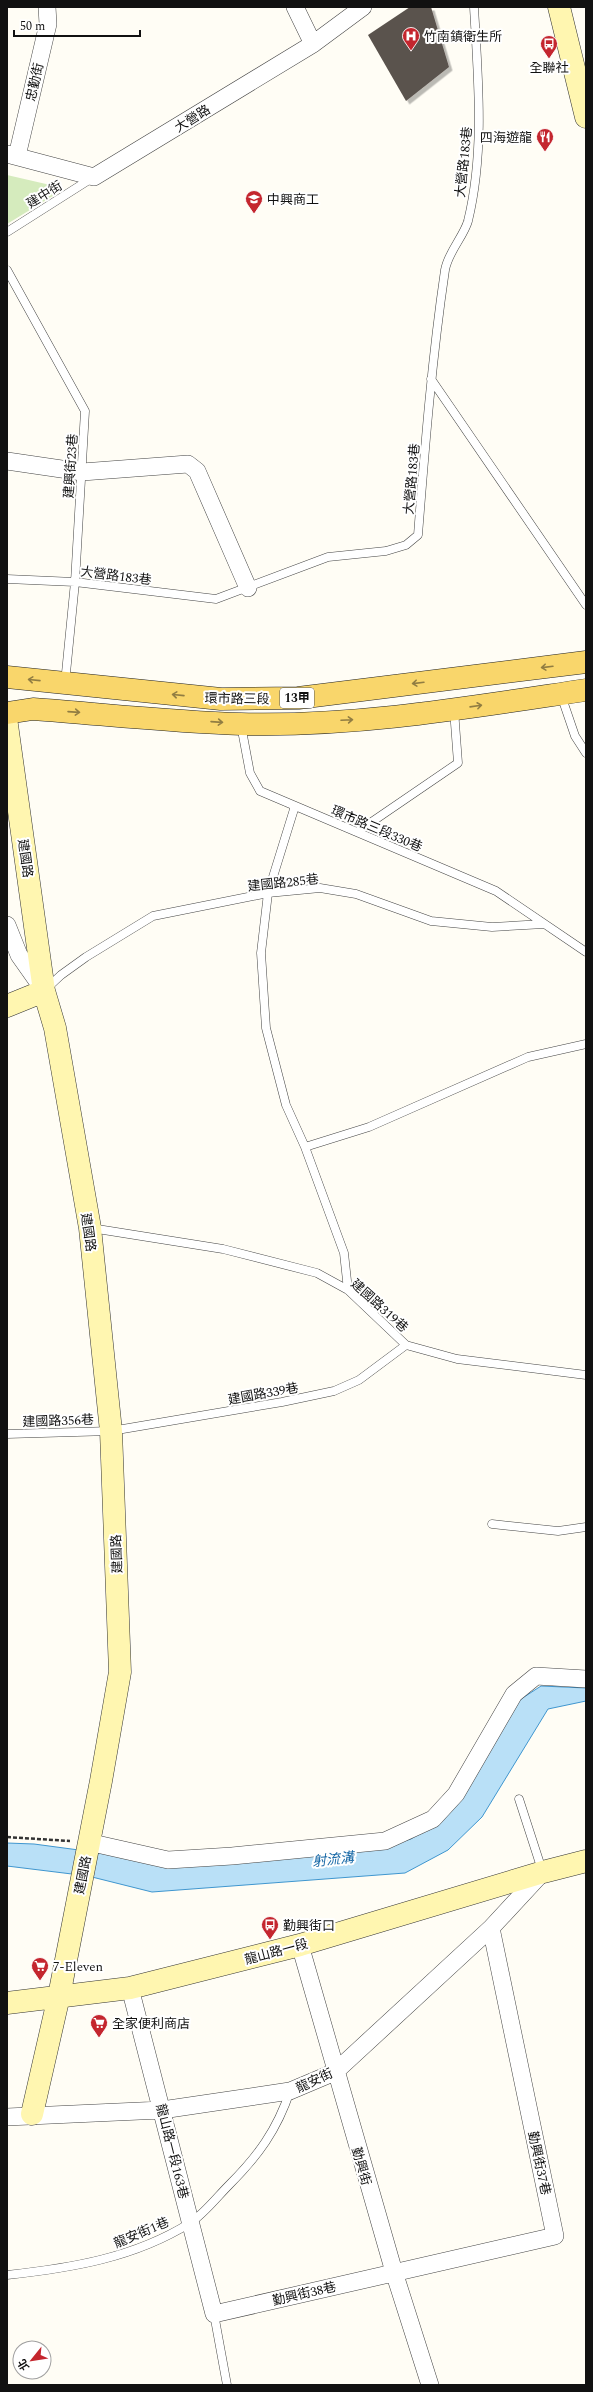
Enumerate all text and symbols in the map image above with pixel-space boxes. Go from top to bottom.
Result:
scale bar [14,12,140,38]
text: 50 m [20,17,45,36]
hospital icon: 竹南鎮衛生所 [401,26,421,51]
place label: 竹南鎮衛生所 [424,27,502,47]
bus stop icon: 全聯社 [539,34,559,59]
place label: 全聯社 [529,58,569,78]
street label: 忠勤街 [21,61,49,103]
street label: 大營路 [171,100,214,138]
street label: 大營路183巷 [450,125,478,199]
restaurant icon: 四海遊龍 [535,127,555,152]
place label: 四海遊龍 [480,128,532,148]
street label: 建中街 [23,176,66,214]
school or university icon: 中興商工 [244,189,264,214]
place label: 中興商工 [267,190,319,210]
street label: 建興街23巷 [59,433,83,499]
street label: 大營路183巷 [399,443,425,516]
street label: 大營路183巷 [79,562,153,590]
one-way arrow [541,663,554,670]
one-way arrow [28,677,41,684]
one-way arrow [412,679,425,687]
street label: 環市路三段 [204,688,270,710]
road number: 13甲 [280,688,314,708]
one-way arrow [171,691,184,699]
one-way arrow [469,702,482,710]
one-way arrow [67,709,80,716]
one-way arrow [340,716,353,723]
one-way arrow [210,719,223,726]
street label: 環市路三段330巷 [328,801,425,857]
street label: 建國路 [12,837,38,879]
street label: 建國路285巷 [246,869,320,897]
street label: 建國路 [75,1211,101,1253]
street label: 建國路319巷 [346,1274,413,1337]
street label: 建國路339巷 [226,1378,300,1410]
street label: 建國路356巷 [22,1410,94,1432]
street label: 建國路 [106,1534,128,1574]
water label: 射流溝 [311,1847,357,1872]
street label: 建國路 [69,1854,97,1896]
bus stop icon: 勤興街口 [260,1915,280,1940]
place label: 勤興街口 [283,1916,335,1936]
street label: 龍山路一段 [242,1934,310,1970]
supermarket icon: 7-Eleven [30,1956,50,1981]
place label: 7-Eleven [53,1957,103,1977]
supermarket icon: 全家便利商店 [89,2013,109,2038]
place label: 全家便利商店 [112,2014,190,2034]
street label: 龍安街 [293,2064,336,2098]
street label: 龍山路一段163巷 [151,2102,194,2201]
street label: 勤興街37巷 [522,2129,556,2197]
street label: 勤興街 [346,2145,376,2188]
street label: 龍安街1巷 [111,2212,172,2254]
street label: 勤興街38巷 [270,2277,338,2311]
north arrow [12,2340,52,2380]
text: 北 [14,2356,34,2374]

